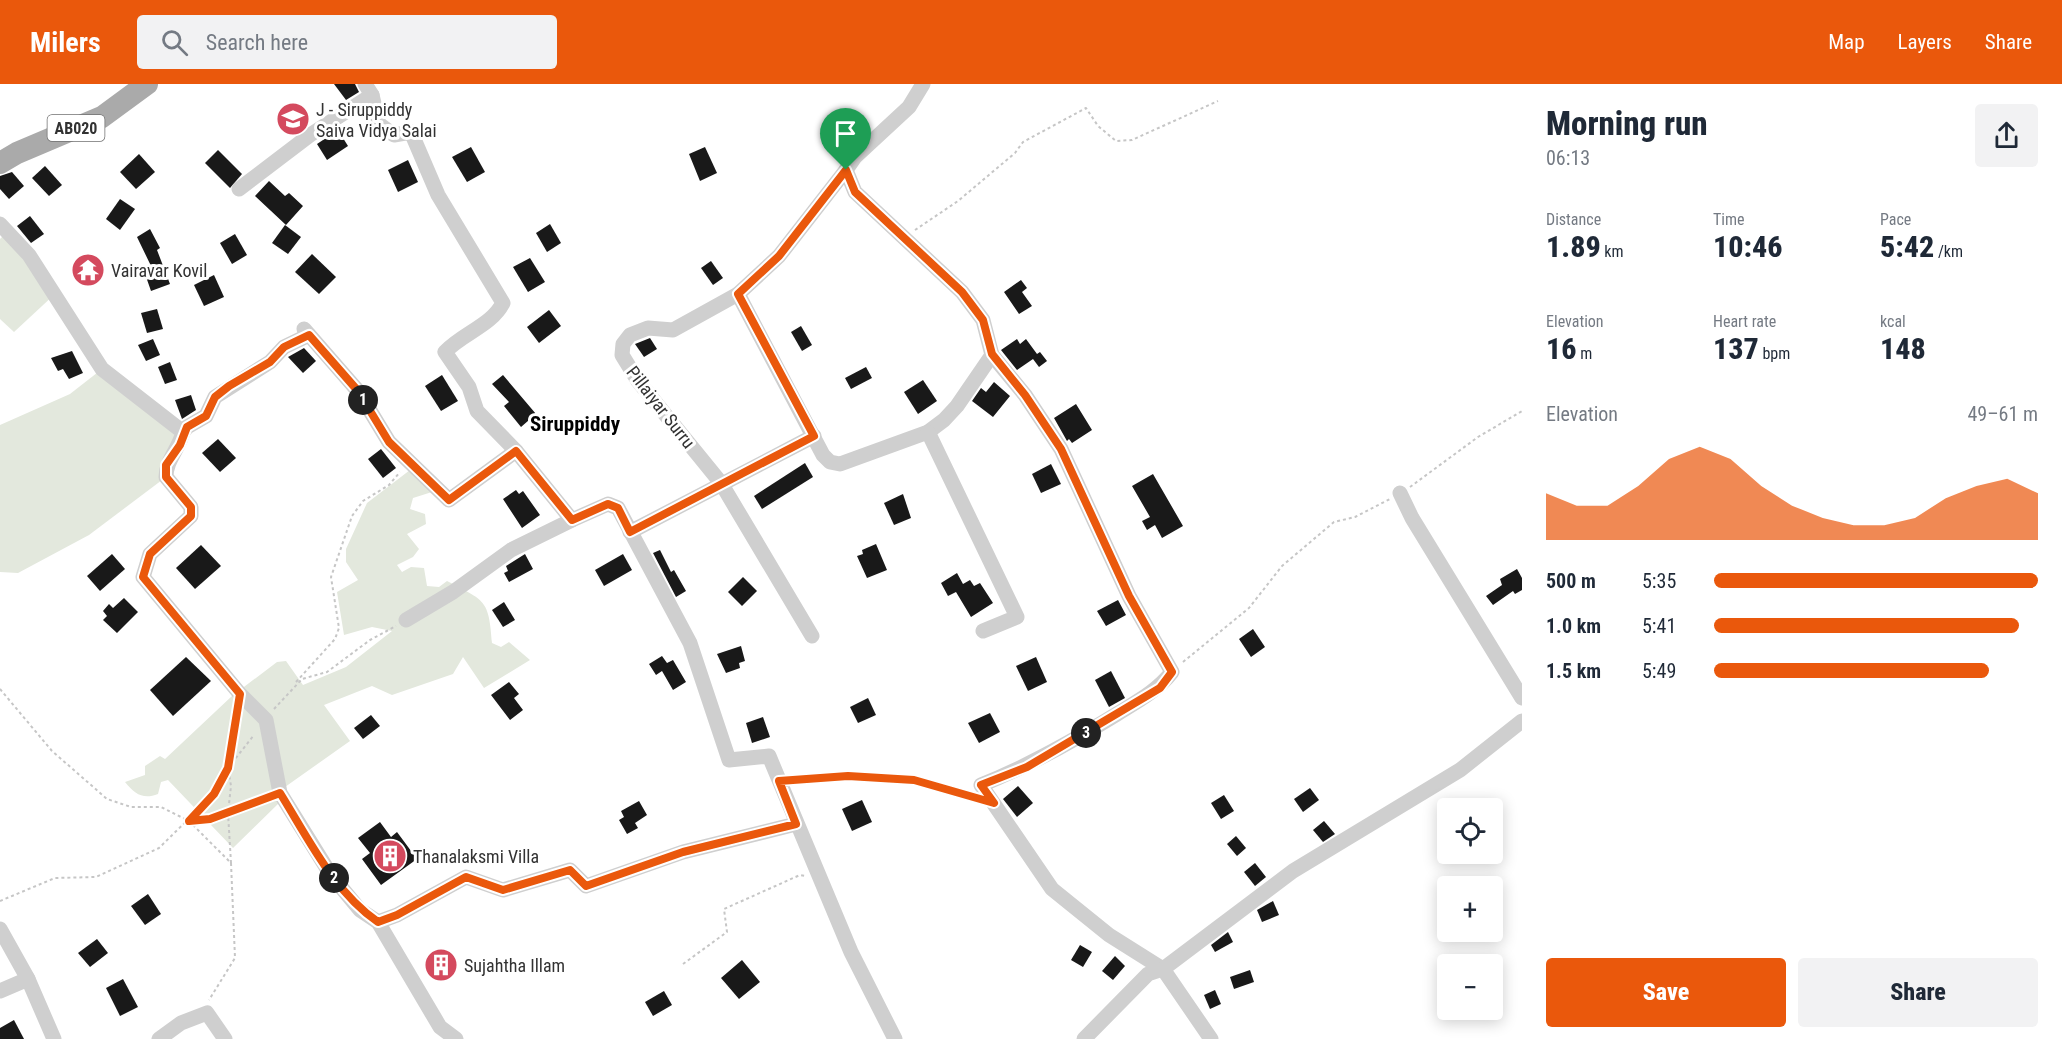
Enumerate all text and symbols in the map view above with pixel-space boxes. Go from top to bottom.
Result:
search box [137,15,557,69]
text: Milers [30,26,101,59]
icon: search [158,26,191,59]
text: Search here [206,30,308,55]
text: Map [1828,30,1865,54]
text: Layers [1898,30,1952,54]
text: Share [1985,30,2032,54]
place label: J - Siruppiddy Saiva Vidya Salai [316,99,437,141]
school or university icon: J - Siruppiddy Saiva Vidya Salai [275,101,311,137]
text: Morning run [1546,104,1708,143]
button: share [1975,104,2038,167]
pin [820,108,871,170]
road number: AB020 [48,115,104,141]
icon: arrive [829,117,862,150]
text: 06:13 [1546,146,1590,170]
text: Distance [1546,210,1601,229]
text: Time [1713,210,1745,229]
text: Pace [1880,210,1911,229]
text: 1.89 [1546,229,1601,264]
text: 10:46 [1713,229,1782,264]
text: 5:42 [1880,229,1934,264]
text: km [1601,242,1624,261]
text: /km [1934,242,1963,261]
temple icon: Vairavar Kovil [70,252,106,288]
place label: Vairavar Kovil [111,260,207,281]
text: Elevation [1546,312,1604,331]
text: Heart rate [1713,312,1776,331]
text: kcal [1880,312,1906,331]
text: 16 [1546,331,1577,366]
text: 137 [1713,331,1759,366]
text: 148 [1880,331,1926,366]
text: m [1577,344,1592,363]
text: bpm [1759,344,1790,363]
street label: Pillaiyar Surru [622,362,700,452]
pin: 1 [348,385,378,415]
text: 1 [359,390,367,409]
text: Elevation [1546,402,1618,426]
text: 49–61 m [1967,402,2038,426]
district label: Siruppiddy [530,412,621,436]
text: 500 m [1546,569,1596,593]
text: 5:35 [1642,569,1676,593]
text: 1.0 km [1546,614,1601,638]
text: 5:41 [1642,614,1676,638]
text: 1.5 km [1546,659,1601,683]
text: 5:49 [1642,659,1676,683]
pin: 3 [1071,718,1101,748]
text: 3 [1082,723,1090,742]
map controls [1437,798,1503,1020]
button: locate [1437,798,1503,864]
building icon: Thanalaksmi Villa [372,838,408,874]
place label: Thanalaksmi Villa [413,846,539,867]
pin: 2 [319,863,349,893]
text: 2 [330,868,338,887]
button: + [1437,876,1503,942]
building icon: Sujahtha Illam [423,947,459,983]
button: − [1437,954,1503,1020]
place label: Sujahtha Illam [464,955,565,976]
button: Save [1546,958,1786,1027]
button: Share [1798,958,2038,1027]

